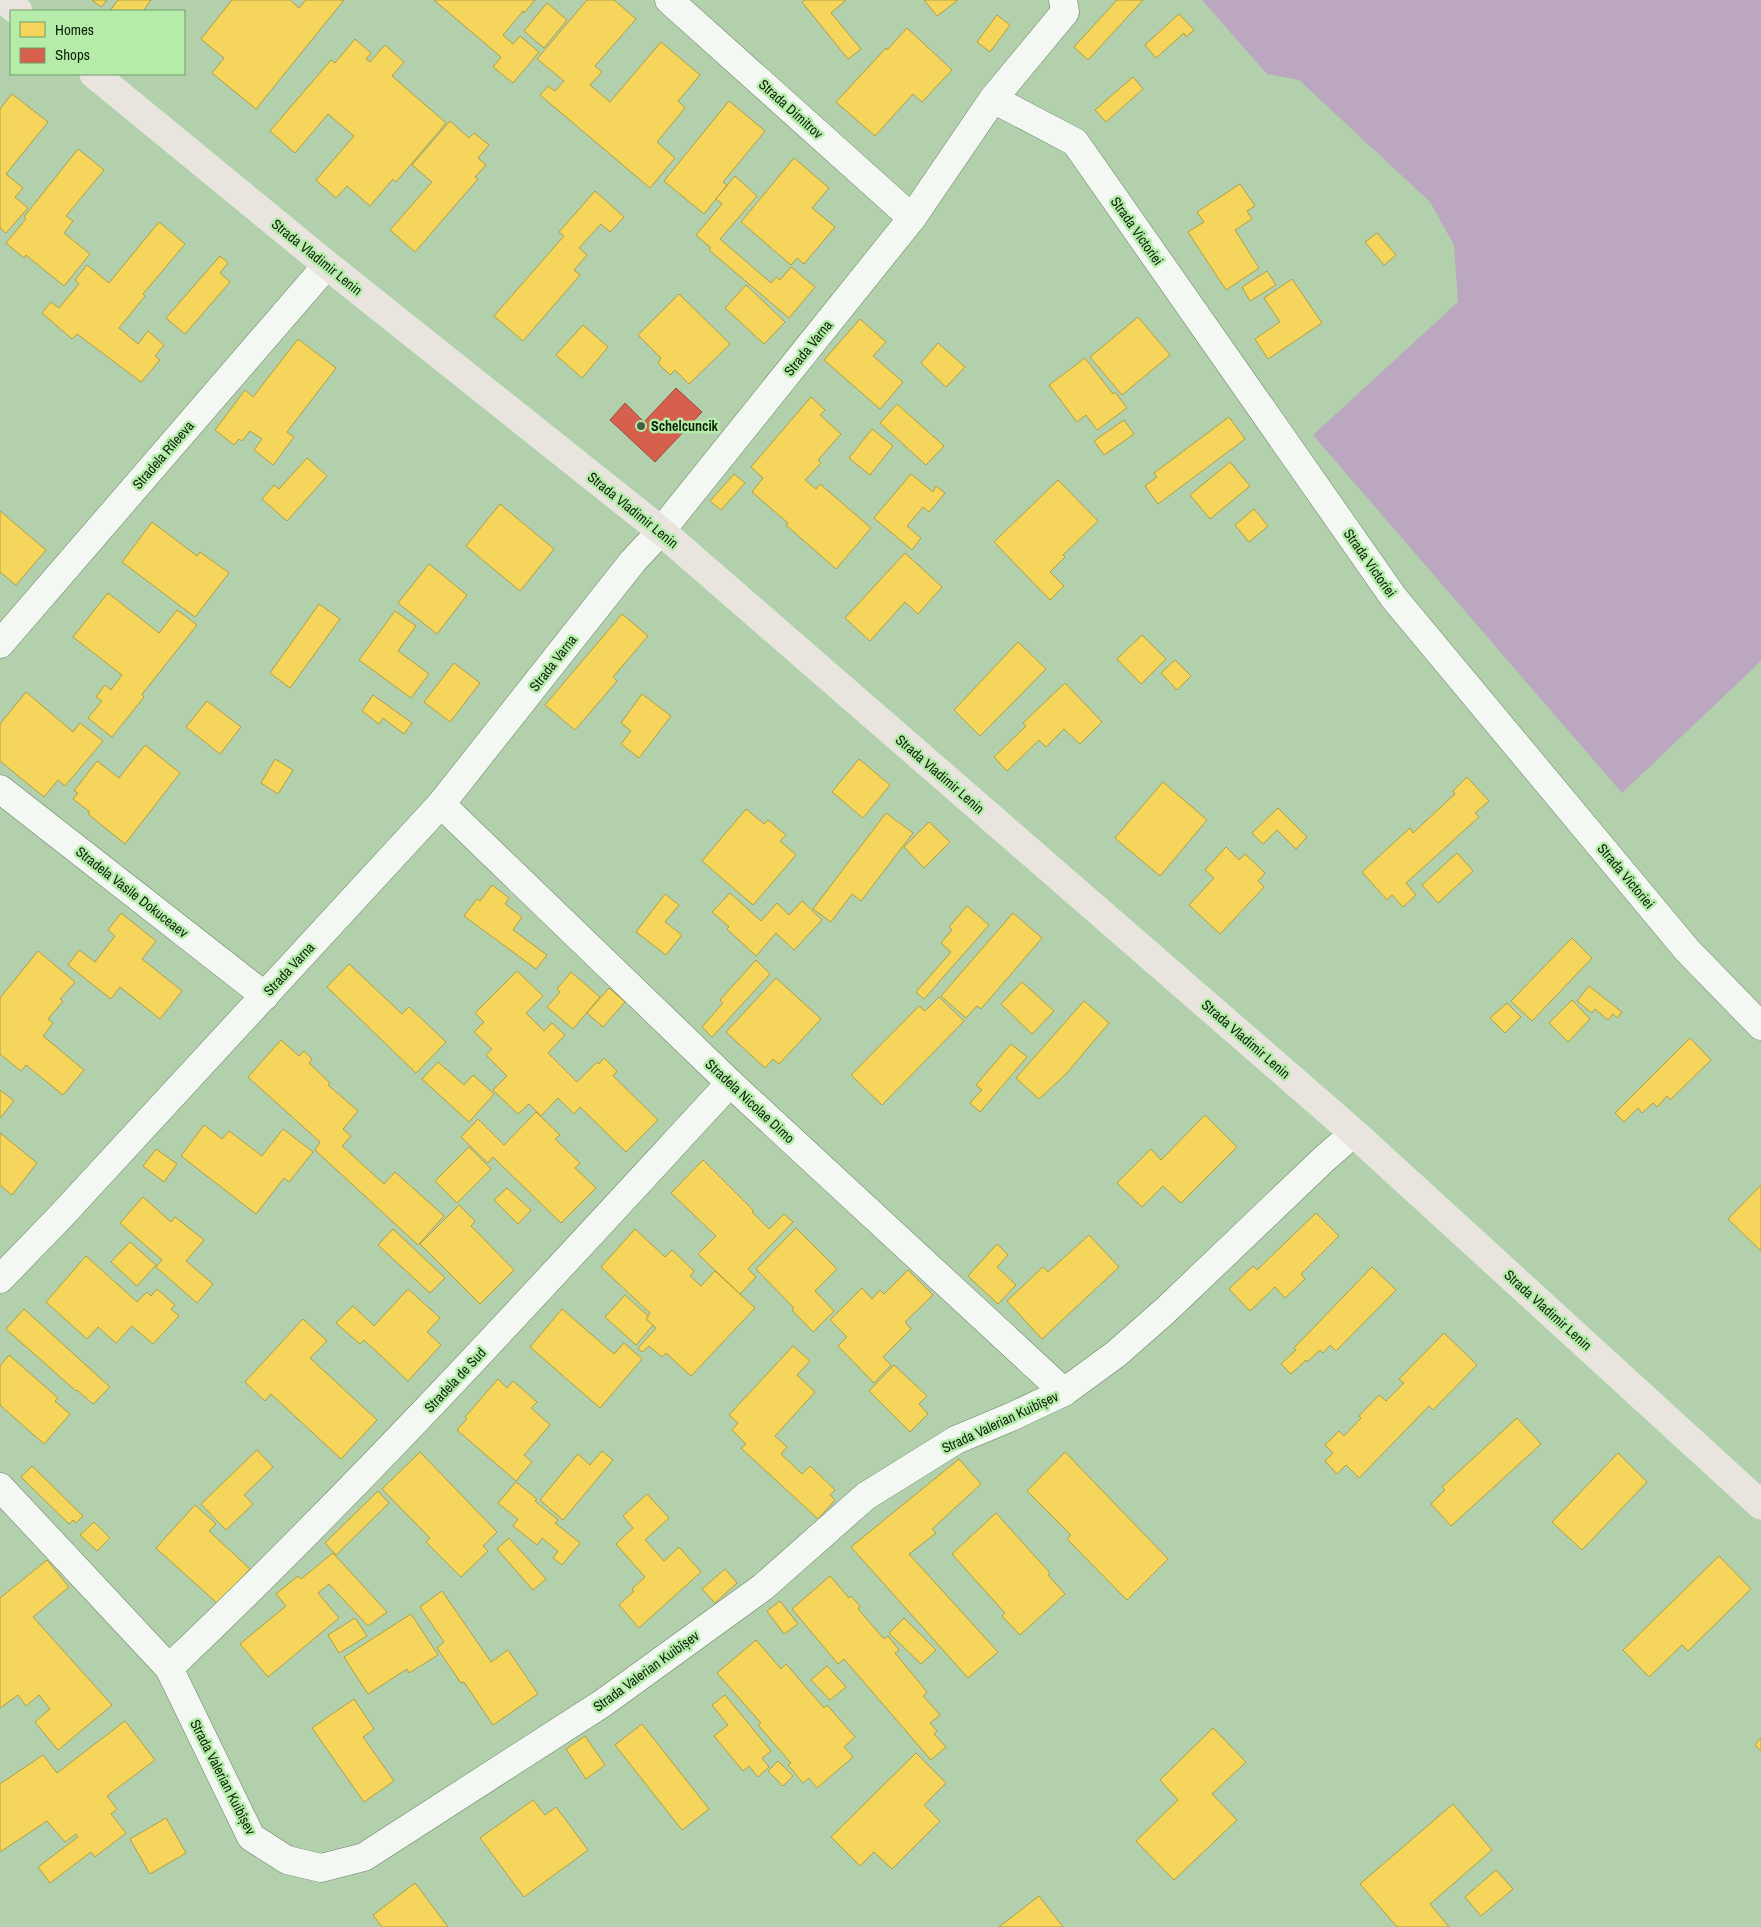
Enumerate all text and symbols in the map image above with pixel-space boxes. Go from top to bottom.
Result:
legend [10,10,185,75]
text: Homes [55,19,94,40]
text: Shops [55,44,90,65]
street label: Strada Dimitrov [755,75,827,143]
street label: Strada Victoriei [1107,193,1167,269]
street label: Strada Vladimir Lenin [268,215,366,299]
street label: Strada Varna [780,316,836,380]
street label: Stradela Rîleeva [128,417,198,493]
place label: Schelcuncik [651,417,719,435]
marker: Schelcuncik [635,420,647,432]
street label: Strada Vladimir Lenin [584,468,682,552]
street label: Strada Victoriei [1340,525,1400,601]
street label: Strada Varna [525,631,581,695]
street label: Strada Vladimir Lenin [892,731,988,817]
street label: Strada Victoriei [1594,840,1658,912]
street label: Stradela Vasile Dokuceaev [72,843,192,942]
street label: Strada Varna [260,938,319,1000]
street label: Strada Vladimir Lenin [1198,996,1294,1082]
street label: Stradela Nicolae Dimo [702,1055,798,1147]
street label: Strada Vladimir Lenin [1500,1266,1596,1354]
street label: Stradela de Sud [420,1344,490,1416]
street label: Strada Valerian Kuibîșev [939,1387,1061,1457]
street label: Strada Valerian Kuibîșev [589,1626,703,1716]
street label: Strada Valerian Kuibîșev [186,1716,260,1838]

